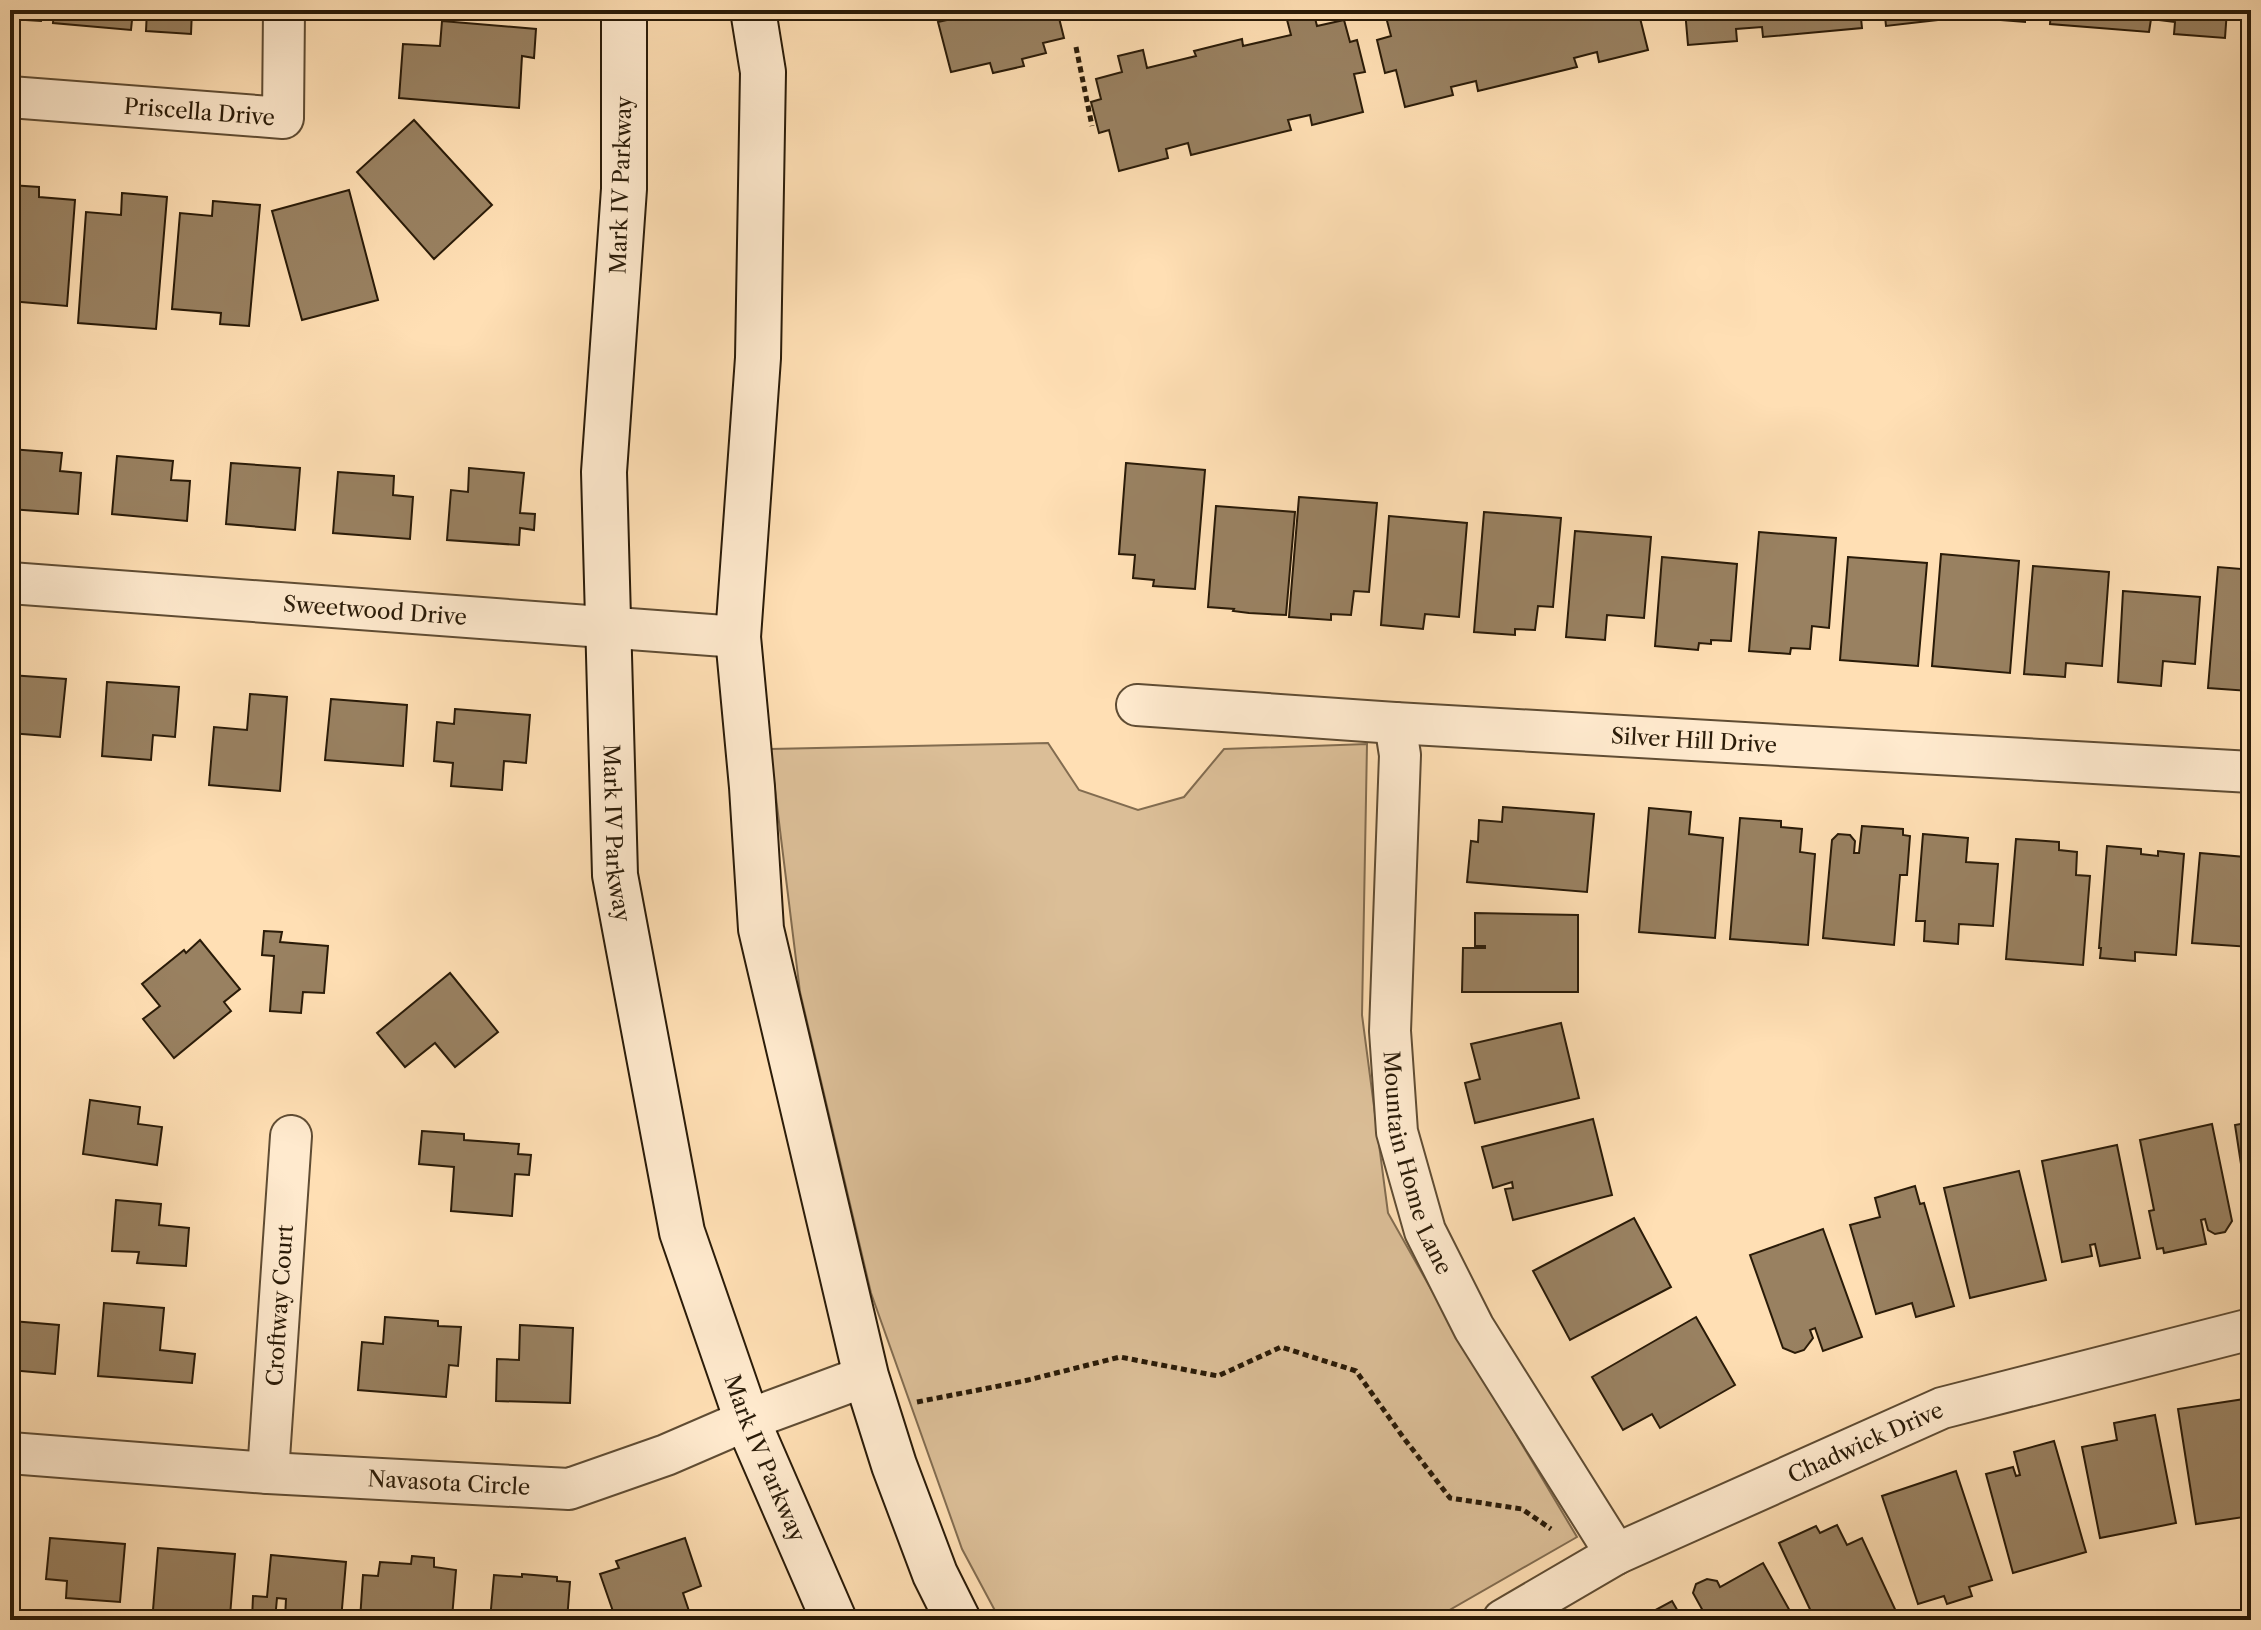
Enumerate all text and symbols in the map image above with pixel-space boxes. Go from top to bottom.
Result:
street label: Priscella Drive [123,92,276,131]
street label: Mark IV Parkway [604,95,638,275]
street label: Sweetwood Drive [282,590,468,630]
street label: Silver Hill Drive [1610,722,1778,758]
street label: Mark IV Parkway [598,744,637,925]
street label: Mountain Home Lane [1378,1050,1458,1279]
street label: Croftway Court [260,1224,298,1387]
street label: Mark IV Parkway [719,1371,812,1546]
street label: Chadwick Drive [1783,1396,1947,1489]
street label: Navasota Circle [367,1465,531,1500]

